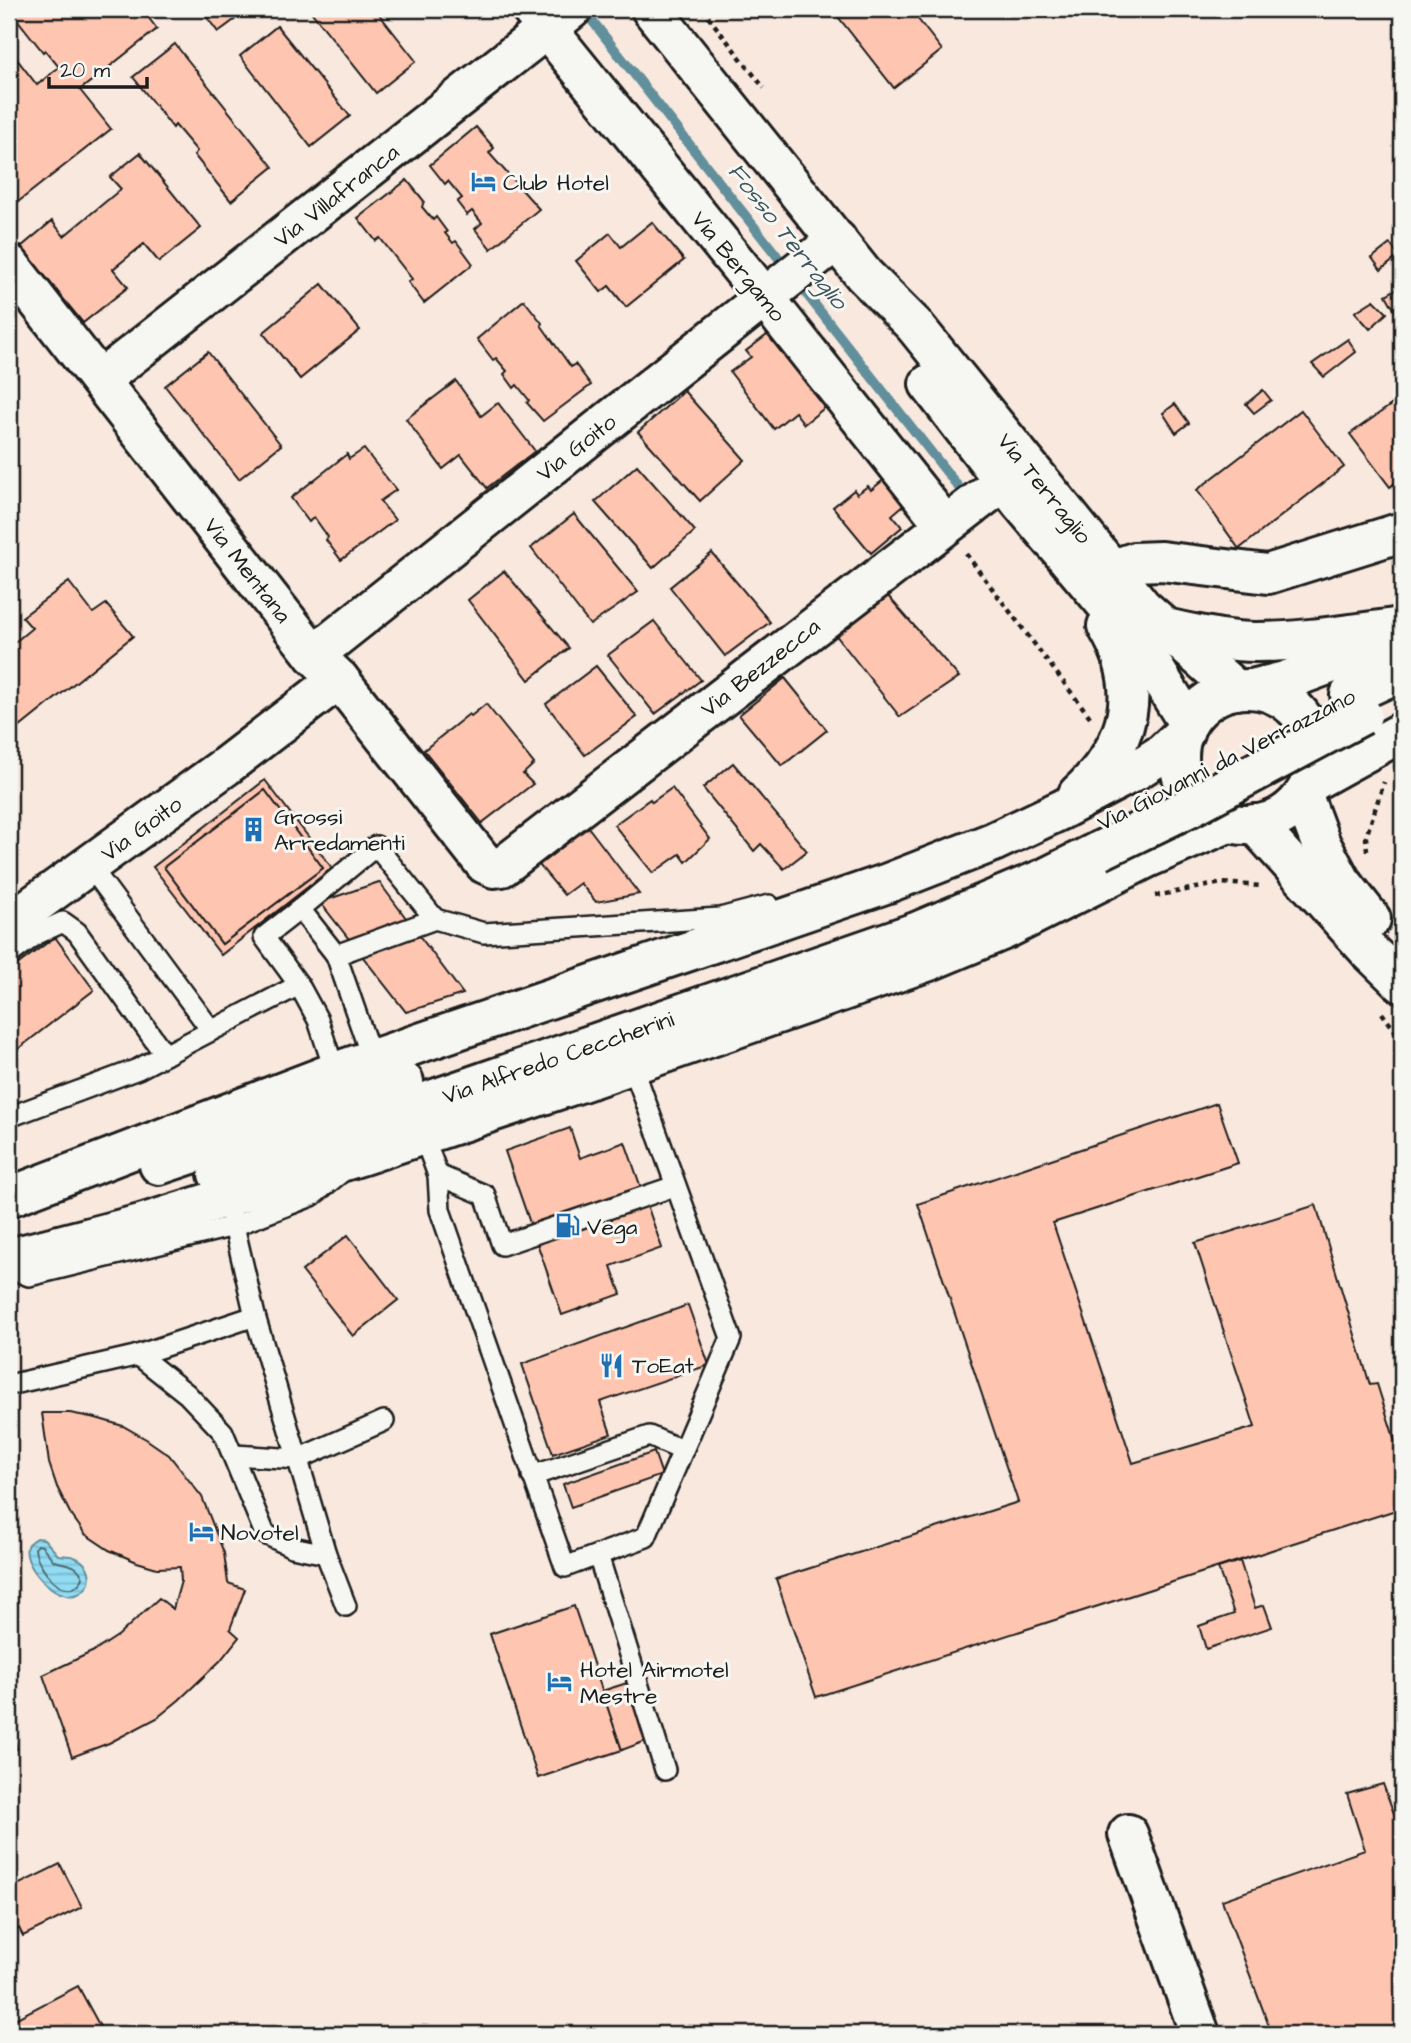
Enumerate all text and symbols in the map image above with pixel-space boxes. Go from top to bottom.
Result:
scale bar [49,46,147,90]
text: 20 m [60,56,111,85]
street label: Via Villafranca [267,136,406,255]
water label: Fosso Terraglio [718,156,856,319]
place label: Club Hotel [503,167,609,199]
hotel icon: Club Hotel [469,168,497,196]
street label: Via Bergamo [683,204,793,330]
street label: Via Goito [530,406,623,489]
street label: Via Terraglio [989,426,1099,552]
street label: Via Mentana [196,511,299,630]
street label: Via Bezzecca [694,611,827,725]
street label: Via Giovanni da Verrazzano [1092,681,1361,839]
street label: Via Goito [94,788,189,869]
place label: Grossi Arredamenti [274,801,405,859]
building icon: Grossi Arredamenti [240,815,268,843]
street label: Via Alfredo Ceccherini [438,1003,679,1113]
place label: Vega [587,1211,638,1244]
fuel station icon: Vega [553,1212,581,1240]
place label: ToEat [632,1350,695,1382]
restaurant icon: ToEat [598,1351,626,1379]
place label: Novotel [221,1517,299,1549]
hotel icon: Novotel [187,1518,215,1546]
place label: Hotel Airmotel Mestre [580,1654,729,1712]
hotel icon: Hotel Airmotel Mestre [546,1668,574,1696]

